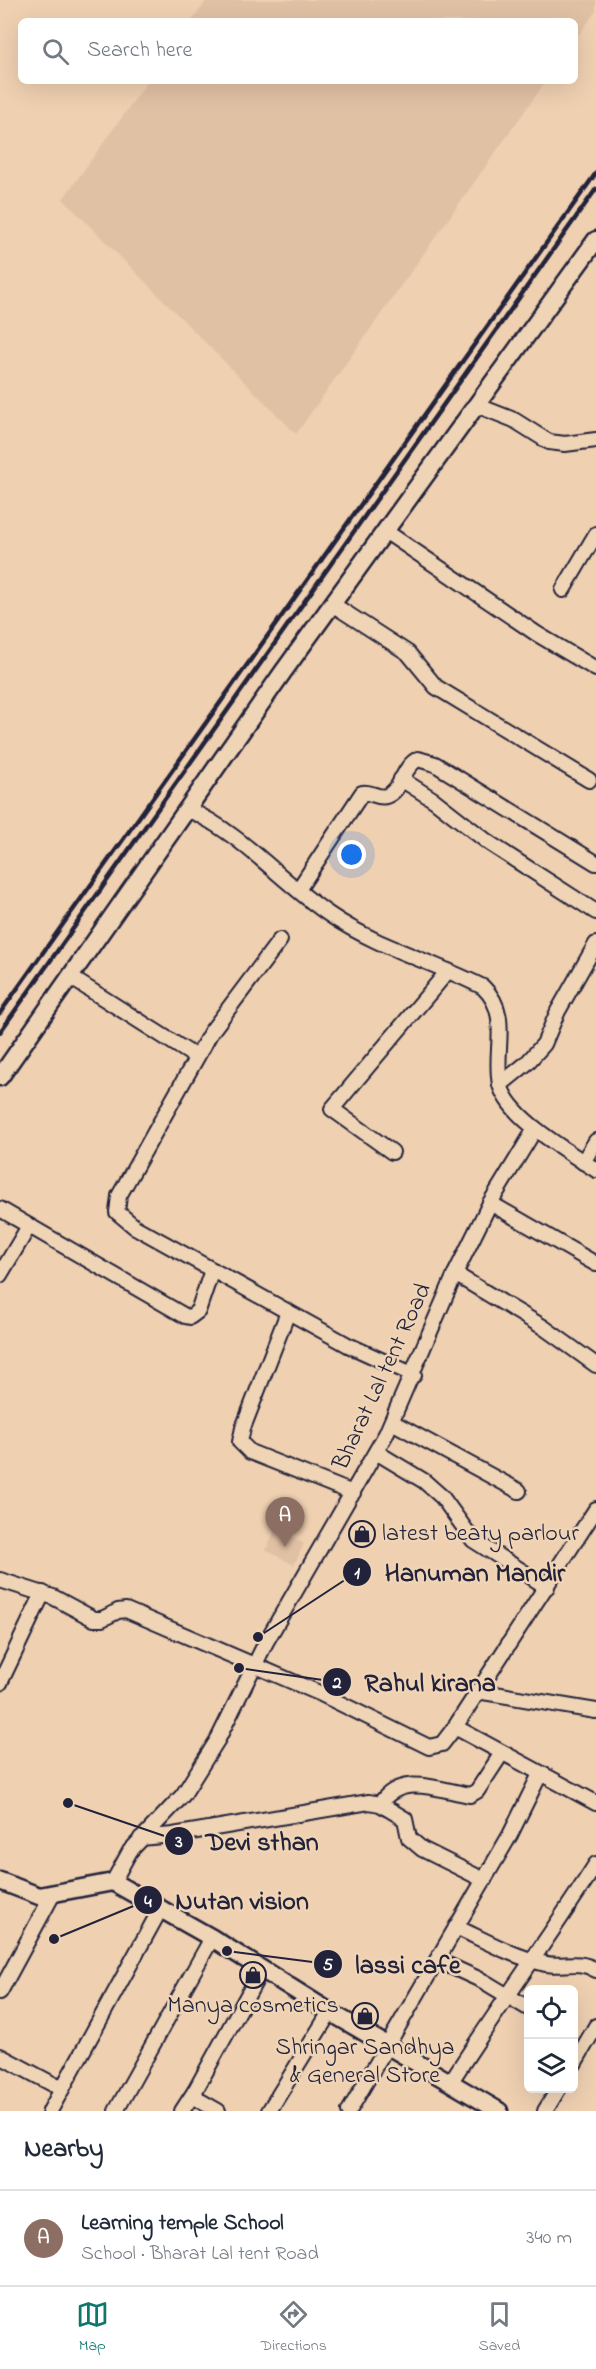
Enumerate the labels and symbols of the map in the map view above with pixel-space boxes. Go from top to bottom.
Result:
your location [337,840,366,869]
street label: Bharat Lal tent Road [324,1277,442,1477]
pin: A [266,1498,304,1547]
place label: latest beaty parlour [382,1517,580,1553]
shop icon: latest beaty parlour [347,1519,377,1549]
callout: Hanuman Mandir [342,1550,577,1594]
text: Hanuman Mandir [385,1556,566,1594]
text: 1 [354,1561,360,1587]
callout: Rahul kirana [322,1660,508,1704]
text: Rahul kirana [364,1666,496,1704]
text: 2 [332,1671,342,1697]
callout: Devi sthan [164,1819,331,1863]
text: Devi sthan [204,1825,319,1863]
text: 3 [174,1830,183,1856]
callout: Nutan vision [133,1878,321,1922]
text: Nutan vision [175,1884,309,1922]
text: 4 [144,1890,152,1916]
callout: lassi cafe [313,1942,473,1986]
text: lassi cafe [355,1948,462,1986]
text: 5 [323,1953,334,1979]
shop icon: Manya cosmetics [238,1960,268,1990]
place label: Manya cosmetics [167,1989,339,2025]
shop icon: Shringar Sandhya & General Store [350,2001,380,2031]
place label: Shringar Sandhya & General Store [276,2031,455,2094]

